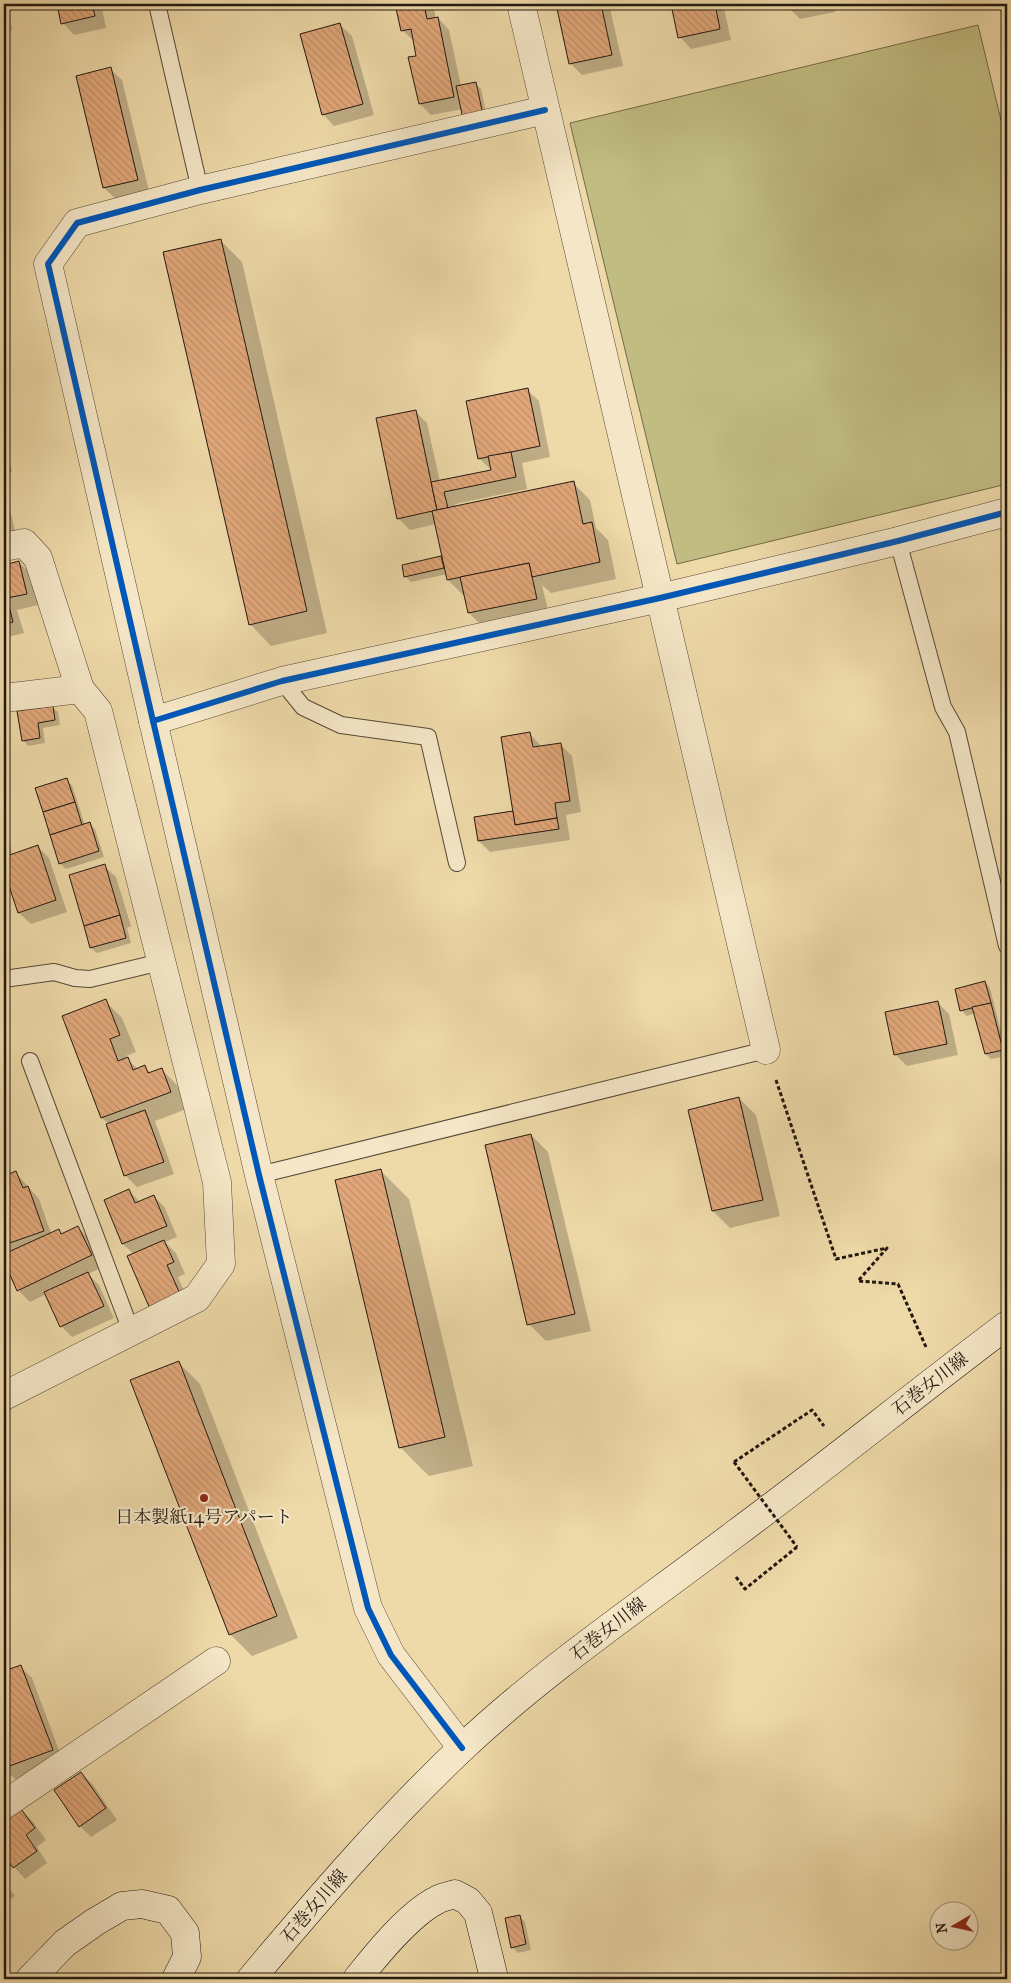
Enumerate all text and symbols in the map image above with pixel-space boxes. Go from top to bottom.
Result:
street label: 石巻女川線 [888,1348,972,1420]
marker: 日本製紙14号アパート [198,1492,210,1504]
place label: 日本製紙14号アパート [115,1507,293,1528]
street label: 石巻女川線 [566,1593,650,1665]
street label: 石巻女川線 [277,1865,352,1947]
north arrow [928,1900,978,1950]
text: N [932,1921,951,1935]

